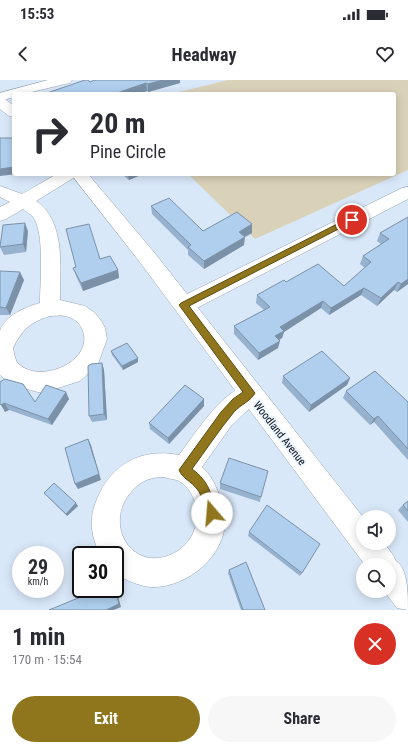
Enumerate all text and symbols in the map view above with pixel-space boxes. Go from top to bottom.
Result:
text: 15:53 [20,5,54,23]
icon: back [12,43,34,65]
icon: heart [374,43,396,65]
text: Headway [172,44,236,65]
text: 20 m [90,107,146,140]
icon: right [24,108,76,160]
text: Pine Circle [90,141,166,162]
pin [335,203,369,237]
icon: arrive [341,209,363,231]
street label: Woodland Avenue [251,399,309,468]
position arrow [191,492,233,534]
map controls [356,510,396,598]
button: sound [356,510,396,550]
speed limit sign: 30 [72,546,124,598]
text: 29 [28,555,48,579]
button: search [356,558,396,598]
text: km/h [28,576,48,587]
text: 1 min [12,623,65,651]
button: close [354,623,396,665]
text: 170 m · 15:54 [12,652,82,667]
button: Exit [12,696,200,742]
button: Share [208,696,396,742]

